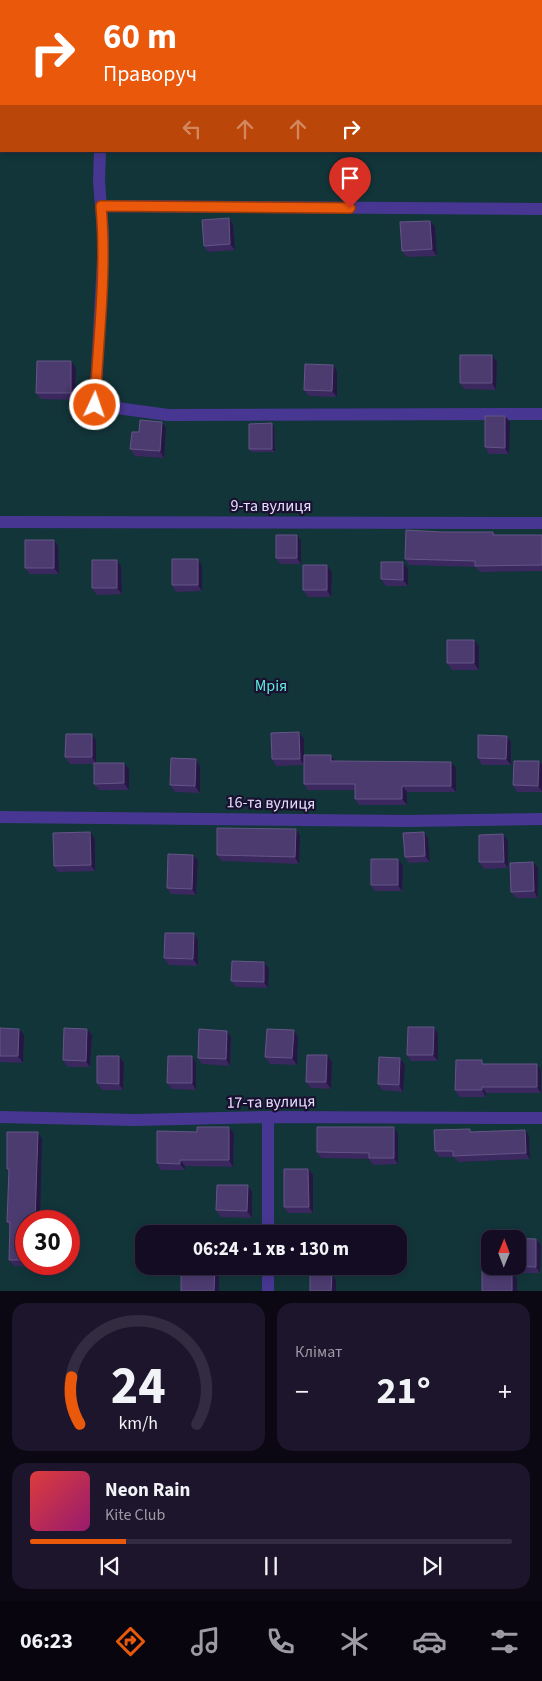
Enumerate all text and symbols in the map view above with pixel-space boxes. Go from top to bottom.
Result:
text: 60 m [103,12,177,62]
icon: right [20,20,85,85]
text: Праворуч [103,58,197,90]
icon: left [178,115,206,143]
icon: ahead [231,115,259,143]
icon: ahead [284,115,312,143]
icon: right [337,115,365,143]
pin [329,157,371,208]
icon: arrive [336,164,364,192]
position arrow [68,378,120,430]
street label: 9-та вулиця [231,495,311,517]
park label: Мрія [255,675,287,697]
street label: 16-та вулиця [226,791,316,815]
street label: 17-та вулиця [226,1090,316,1114]
speed limit sign: 30 [15,1210,80,1275]
north arrow [481,1230,526,1275]
map controls [481,1230,526,1275]
text: 06:24 · 1 хв · 130 m [193,1236,349,1263]
text: Клімат [295,1341,342,1363]
text: 24 [111,1350,166,1424]
text: 21° [377,1364,431,1418]
text: − [295,1372,309,1412]
text: + [498,1372,512,1412]
text: km/h [119,1411,158,1436]
text: Neon Rain [105,1477,190,1504]
text: Kite Club [105,1504,165,1526]
icon: previous [96,1552,124,1580]
icon: pause [257,1552,285,1580]
icon: next [418,1552,446,1580]
icon: directions [113,1624,148,1659]
icon: music [188,1624,223,1659]
icon: phone [263,1624,298,1659]
icon: climate [337,1624,372,1659]
icon: car [412,1624,447,1659]
icon: filters [487,1624,522,1659]
text: 06:23 [20,1625,73,1657]

